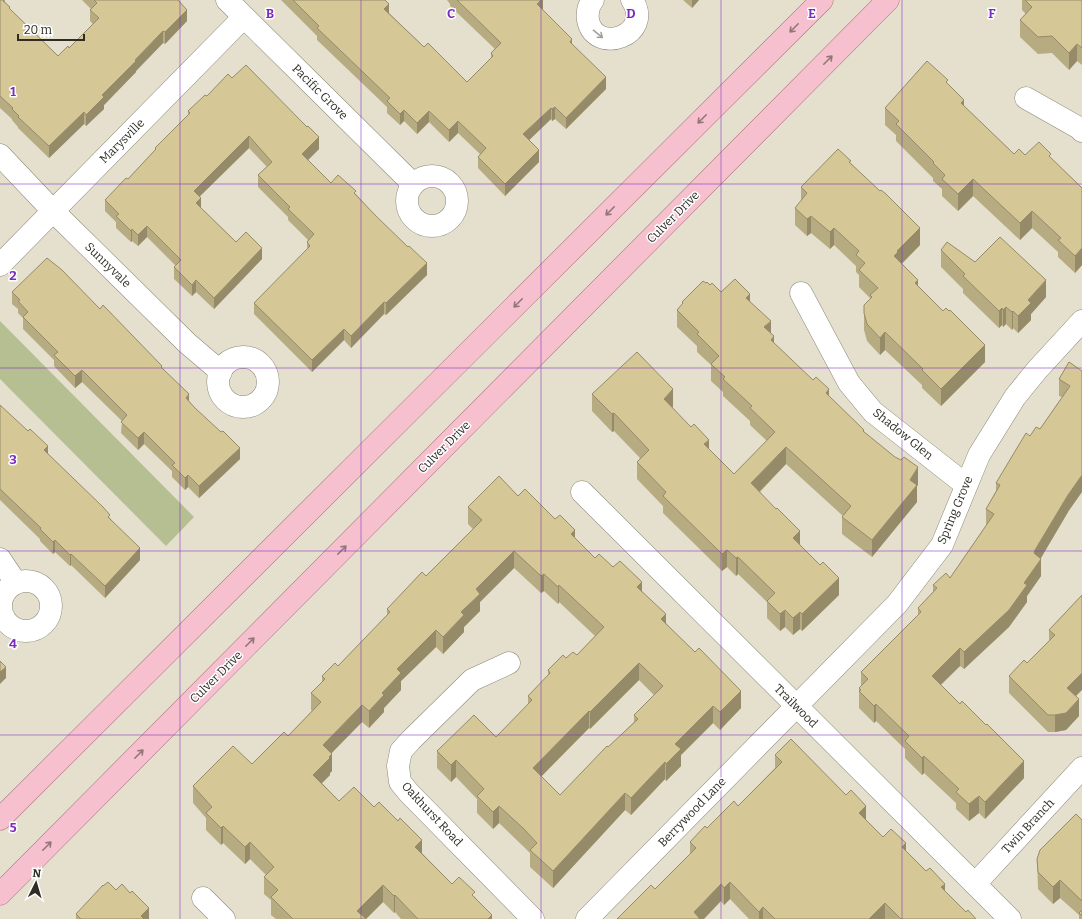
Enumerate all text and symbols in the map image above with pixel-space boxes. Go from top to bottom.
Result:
text: B [266,6,274,21]
text: C [447,6,455,21]
text: D [626,6,636,21]
text: E [808,6,816,21]
text: F [988,6,996,21]
scale bar [18,16,84,42]
text: 20 m [24,23,53,37]
one-way arrow [789,23,799,32]
one-way arrow [593,29,603,38]
one-way arrow [823,55,833,65]
street label: Pacific Grove [289,61,351,123]
text: 1 [10,84,16,99]
one-way arrow [697,114,707,124]
street label: Marysville [97,116,147,166]
street label: Culver Drive [644,188,702,246]
one-way arrow [605,206,615,216]
street label: Sunnyvale [82,240,134,290]
text: 2 [9,268,17,283]
one-way arrow [513,298,523,308]
street label: Shadow Glen [870,405,936,463]
street label: Culver Drive [415,418,473,476]
text: 3 [9,452,17,467]
street label: Spring Grove [934,474,976,546]
one-way arrow [337,545,347,555]
text: 4 [9,636,17,651]
one-way arrow [245,637,255,647]
street label: Culver Drive [187,648,245,706]
street label: Trailwood [771,681,821,731]
one-way arrow [134,749,144,759]
street label: Berrywood Lane [655,774,729,850]
street label: Oakhurst Road [399,779,465,849]
street label: Twin Branch [999,795,1057,856]
text: 5 [9,820,17,835]
one-way arrow [42,841,52,851]
north arrow [16,863,56,903]
text: N [32,867,42,880]

